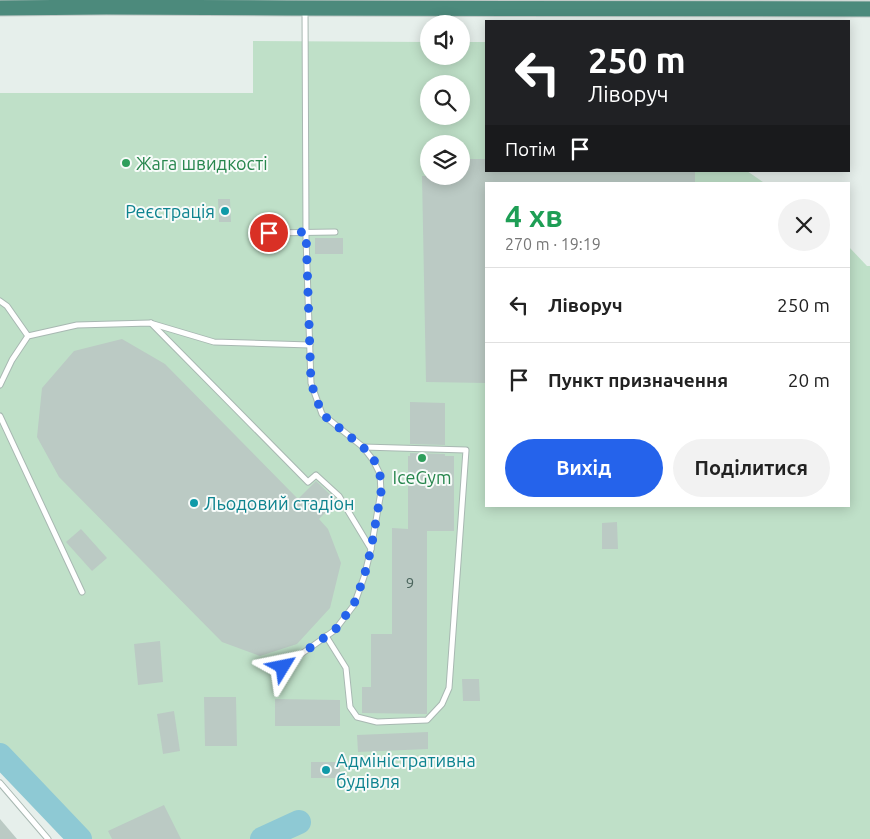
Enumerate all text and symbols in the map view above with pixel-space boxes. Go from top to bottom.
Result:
map controls [420,15,470,185]
button: sound [420,15,470,65]
icon: left [505,40,570,105]
text: 250 m [588,40,686,80]
button: search [420,75,470,125]
text: Ліворуч [588,81,669,106]
button: layers [420,135,470,185]
icon: arrive [566,135,594,163]
text: Потім [505,138,556,160]
place label: Жага швидкості [136,153,268,173]
marker: Жага швидкості [120,157,132,169]
text: 4 хв [505,199,563,233]
button: close [778,199,830,251]
place label: Реєстрація [125,201,215,221]
marker: Реєстрація [219,205,231,217]
pin [248,212,290,254]
icon: arrive [255,219,283,247]
text: 270 m · 19:19 [505,235,601,253]
icon: left [505,291,533,319]
text: Ліворуч [548,294,622,316]
text: 250 m [777,294,830,316]
icon: arrive [505,366,533,394]
text: Пункт призначення [548,369,728,391]
text: 20 m [788,369,830,391]
button: Вихід [505,439,663,497]
button: Поділитися [673,439,830,497]
marker: IceGym [416,452,428,464]
place label: IceGym [393,467,451,487]
place label: Льодовий стадіон [204,493,355,513]
marker: Льодовий стадіон [188,497,200,509]
house number: 9 [406,574,414,591]
position arrow [256,640,308,692]
place label: Адміністративна будівля [336,750,476,791]
marker: Адміністративна будівля [320,764,332,776]

